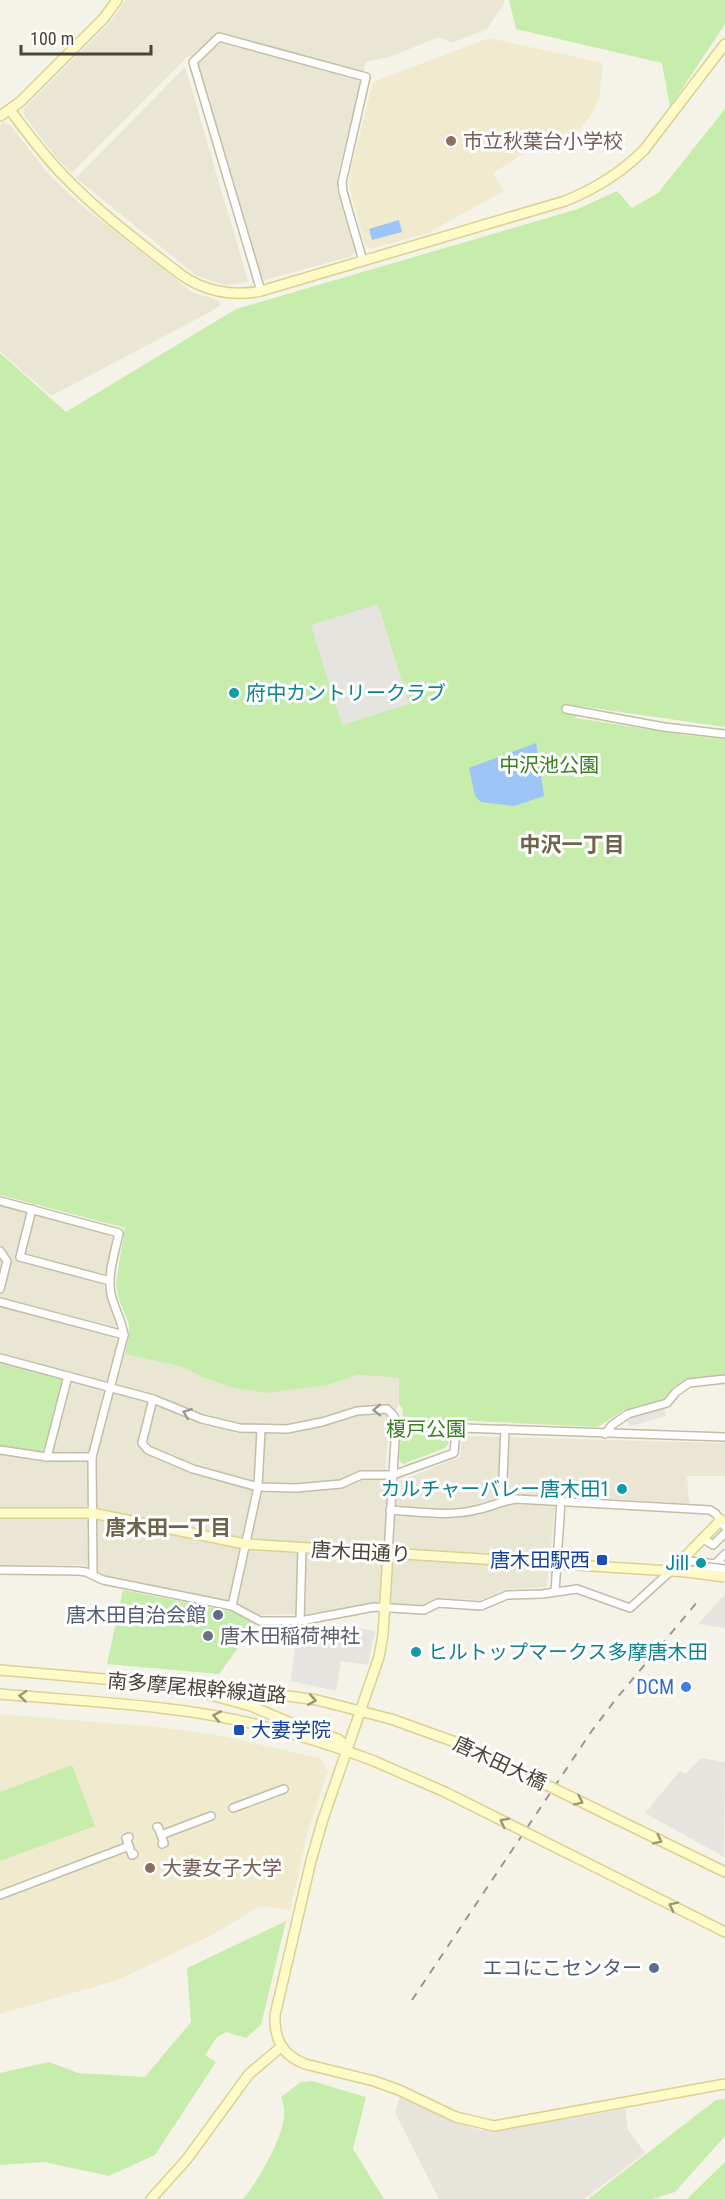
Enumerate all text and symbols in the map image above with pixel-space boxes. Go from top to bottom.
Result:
scale bar [21,18,152,56]
text: 100 m [30,28,74,49]
place label: 市立秋葉台小学校 [463,129,623,153]
marker: 市立秋葉台小学校 [444,134,458,148]
place label: 府中カントリークラブ [246,681,446,705]
marker: 府中カントリークラブ [227,686,241,700]
park label: 中沢池公園 [499,753,599,777]
district label: 中沢一丁目 [520,833,625,857]
one-way arrow [373,1404,382,1416]
one-way arrow [182,1408,193,1420]
park label: 榎戸公園 [386,1417,466,1441]
place label: カルチャーバレー唐木田1 [381,1477,610,1501]
marker: カルチャーバレー唐木田1 [615,1482,629,1496]
district label: 唐木田一丁目 [105,1516,231,1540]
street label: 唐木田通り [310,1537,412,1567]
place label: 唐木田駅西 [490,1548,590,1572]
place label: Jill [666,1551,689,1575]
marker: 唐木田駅西 [595,1553,609,1567]
marker: Jill [694,1556,708,1570]
place label: 唐木田自治会館 [66,1603,206,1627]
marker: 唐木田自治会館 [211,1608,225,1622]
place label: 唐木田稲荷神社 [220,1624,360,1648]
marker: 唐木田稲荷神社 [201,1629,215,1643]
place label: ヒルトップマークス多摩唐木田 [428,1640,707,1664]
marker: ヒルトップマークス多摩唐木田 [409,1645,423,1659]
street label: 南多摩尾根幹線道路 [106,1668,288,1708]
place label: DCM [636,1675,674,1699]
marker: DCM [679,1680,693,1694]
one-way arrow [18,1690,28,1703]
one-way arrow [306,1693,316,1706]
one-way arrow [212,1710,222,1723]
place label: 大妻学院 [251,1718,331,1742]
marker: 大妻学院 [232,1723,246,1737]
street label: 唐木田大橋 [450,1731,550,1795]
one-way arrow [573,1793,584,1805]
one-way arrow [499,1817,510,1829]
one-way arrow [652,1832,663,1844]
place label: 大妻女子大学 [162,1856,282,1880]
marker: 大妻女子大学 [143,1861,157,1875]
one-way arrow [668,1901,679,1913]
place label: エコにこセンター [482,1956,642,1980]
marker: エコにこセンター [647,1961,661,1975]

